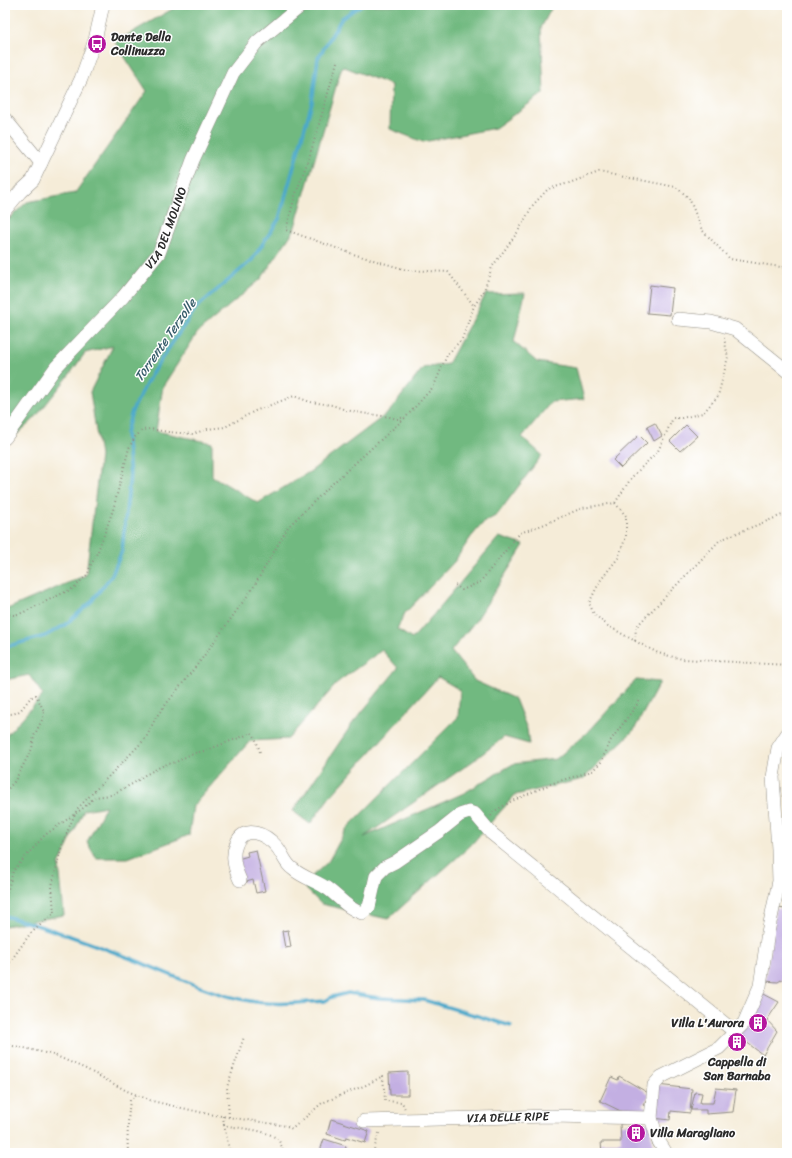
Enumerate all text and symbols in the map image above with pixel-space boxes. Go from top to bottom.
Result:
place label: Dante Della Collinuzza [110,26,171,62]
bus stop icon: Dante Della Collinuzza [86,33,108,55]
street label: VIA DEL MOLINO [139,183,193,274]
water label: Torrente Terzolle [128,292,203,386]
place label: Villa L'Aurora [671,1012,745,1034]
building icon: Villa L'Aurora [747,1012,769,1034]
building icon: Cappella di San Barnaba [726,1031,748,1053]
place label: Cappella di San Barnaba [703,1051,770,1087]
street label: VIA DELLE RIPE [467,1105,551,1129]
building icon: Villa Maragliano [625,1122,647,1144]
place label: Villa Maragliano [650,1122,736,1144]

